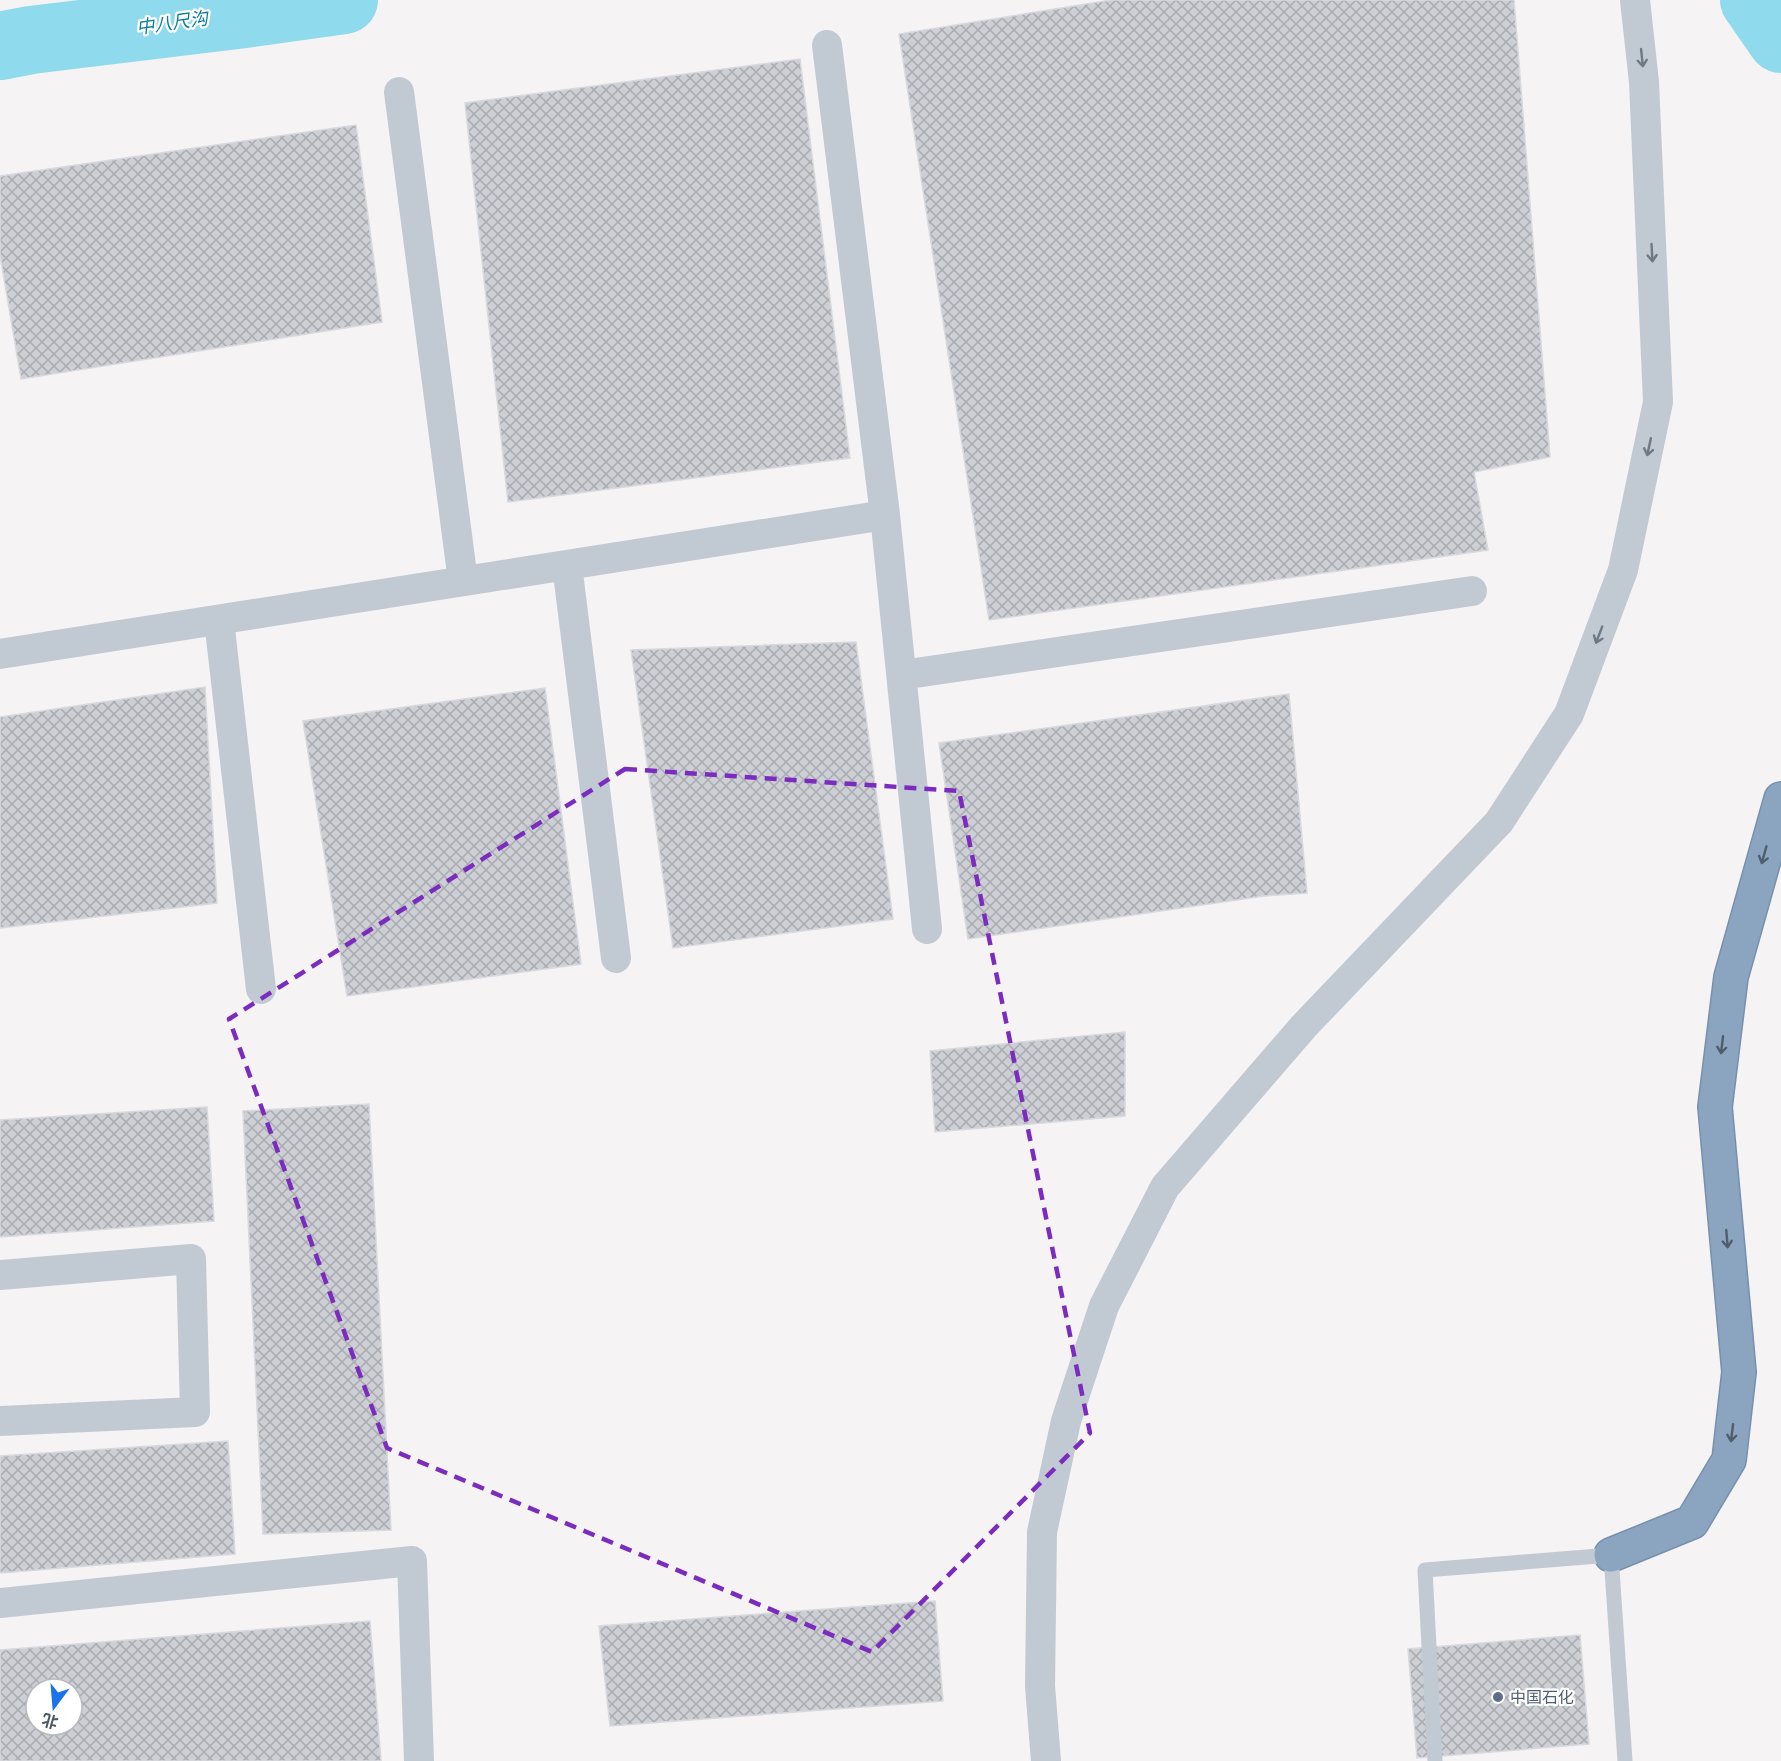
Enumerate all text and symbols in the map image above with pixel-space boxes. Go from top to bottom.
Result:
water label: 中八尺沟 [135,8,211,38]
one-way arrow [1636,48,1647,68]
one-way arrow [1646,242,1657,262]
one-way arrow [1643,436,1654,456]
one-way arrow [1593,625,1604,643]
one-way arrow [1758,845,1769,864]
one-way arrow [1717,1035,1728,1055]
one-way arrow [1722,1229,1733,1249]
one-way arrow [1726,1423,1737,1443]
north arrow [24,1677,84,1737]
place label: 中国石化 [1510,1689,1574,1706]
marker: 中国石化 [1491,1690,1505,1704]
text: 北 [40,1711,60,1731]

